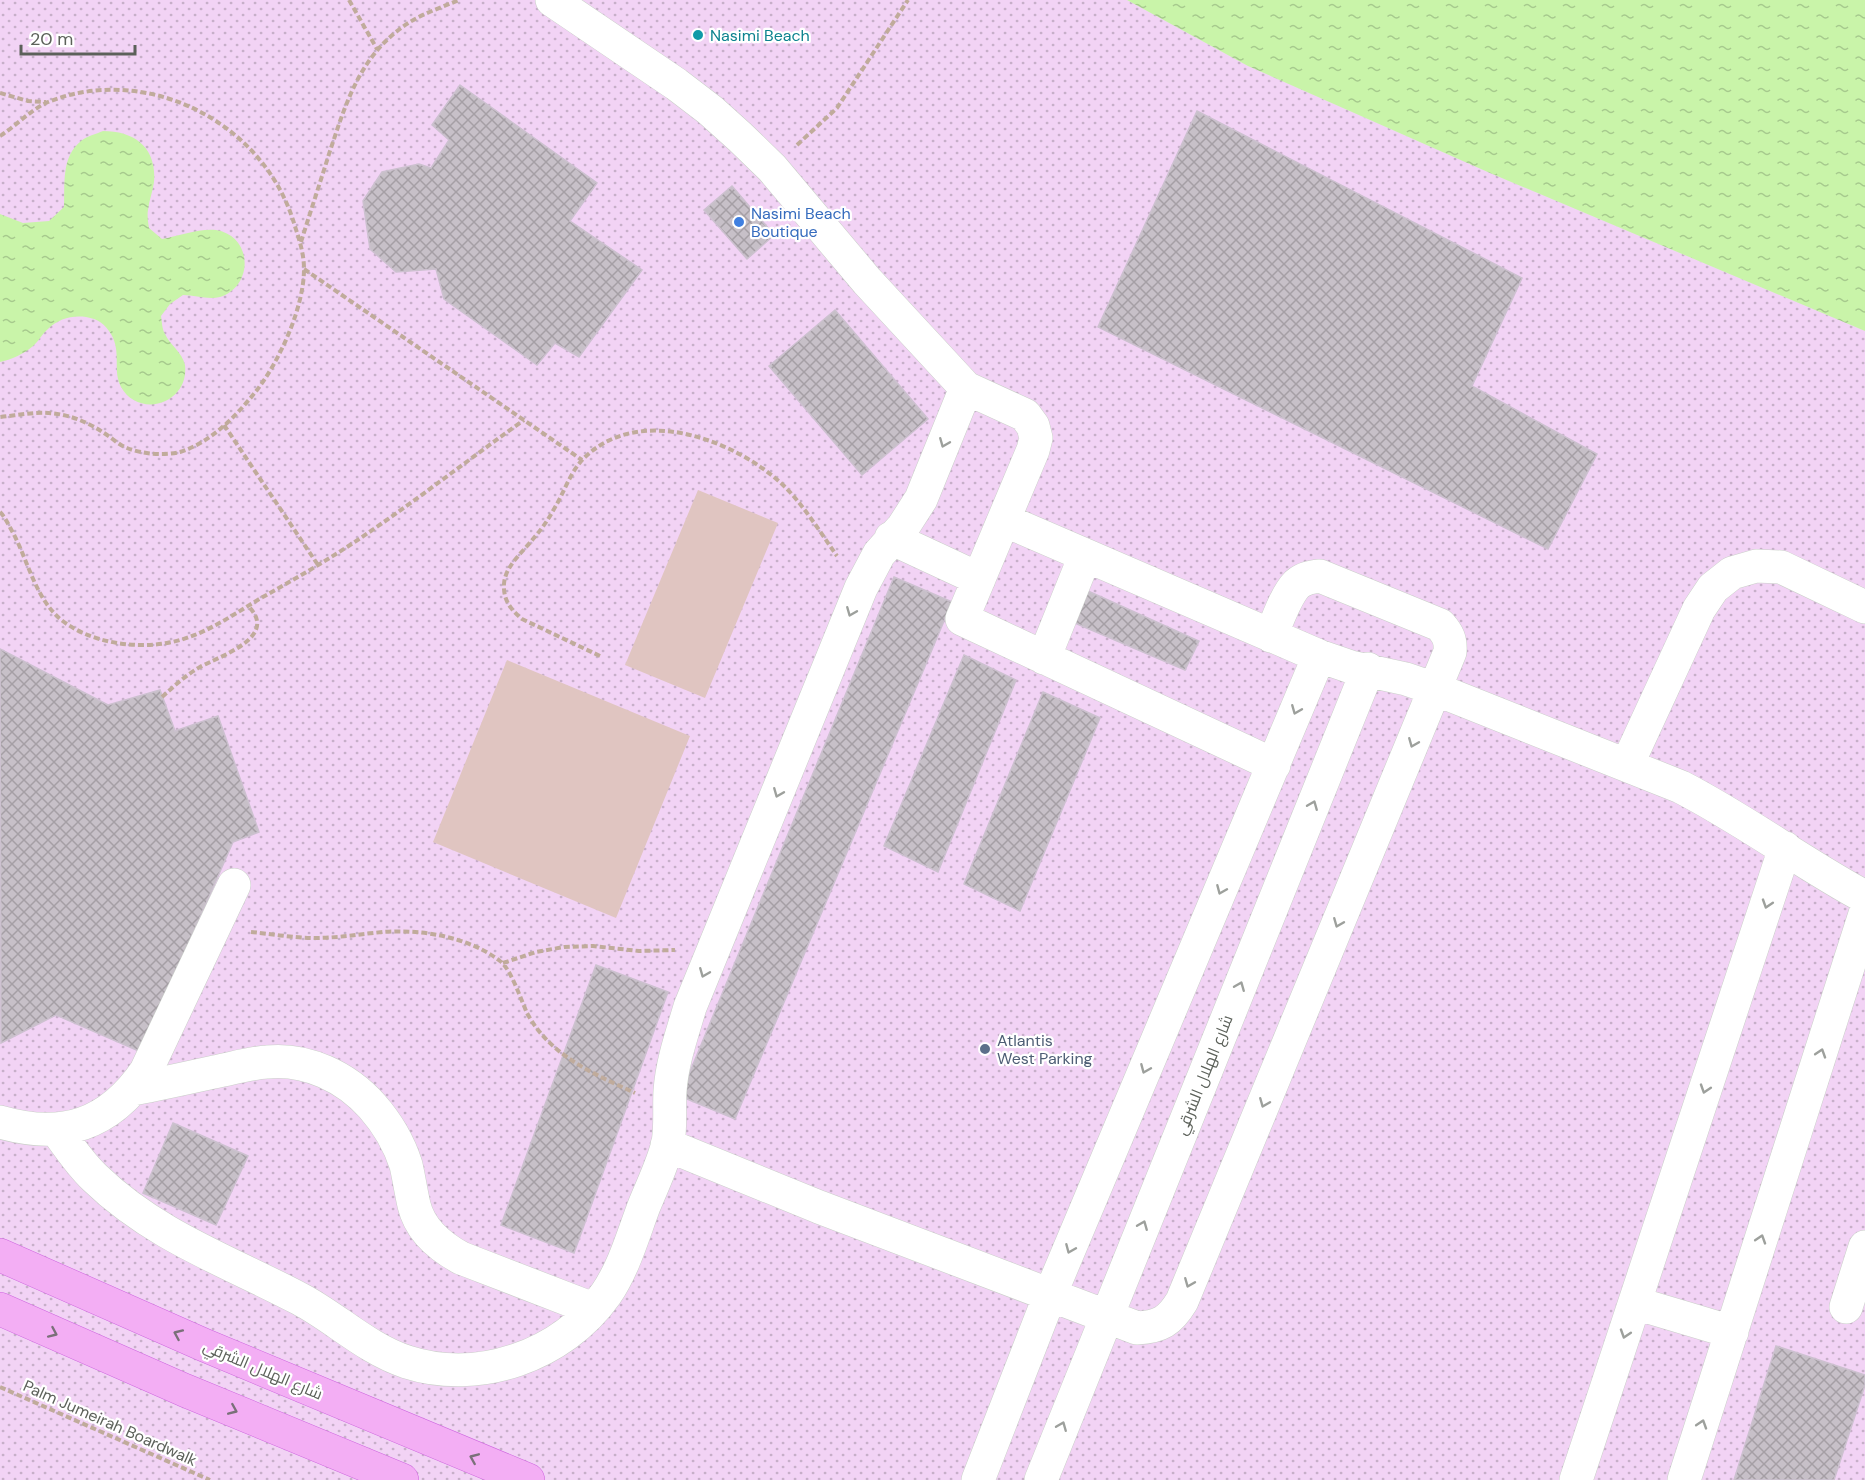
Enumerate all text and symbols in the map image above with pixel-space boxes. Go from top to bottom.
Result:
scale bar [21,18,135,56]
place label: Nasimi Beach [710,25,810,46]
text: 20 m [30,27,73,51]
marker: Nasimi Beach [691,28,705,42]
place label: Nasimi Beach Boutique [751,203,851,242]
marker: Nasimi Beach Boutique [732,215,746,229]
one-way arrow [939,436,951,447]
one-way arrow [846,606,858,617]
one-way arrow [1291,704,1304,714]
one-way arrow [1408,737,1420,748]
one-way arrow [773,787,785,798]
one-way arrow [1306,801,1318,812]
one-way arrow [1216,883,1228,894]
one-way arrow [1761,898,1774,909]
one-way arrow [1333,917,1345,928]
one-way arrow [699,967,711,978]
one-way arrow [1233,981,1245,992]
street label: شارع الهلال الشرقي [1170,1012,1240,1139]
place label: Atlantis West Parking [997,1030,1093,1069]
marker: Atlantis West Parking [978,1042,992,1056]
one-way arrow [1814,1048,1826,1059]
one-way arrow [1141,1063,1153,1074]
one-way arrow [1700,1083,1713,1094]
one-way arrow [1259,1097,1271,1108]
one-way arrow [1136,1221,1148,1232]
one-way arrow [1754,1234,1767,1245]
one-way arrow [1065,1243,1077,1254]
one-way arrow [1184,1277,1196,1288]
one-way arrow [47,1326,58,1338]
one-way arrow [1619,1328,1632,1339]
one-way arrow [173,1329,184,1341]
street label: شارع الهلال الشرقي [199,1335,326,1407]
street label: Palm Jumeirah Boardwalk [20,1375,200,1471]
one-way arrow [226,1403,237,1415]
one-way arrow [1695,1419,1707,1430]
one-way arrow [1055,1421,1067,1432]
one-way arrow [469,1453,480,1465]

